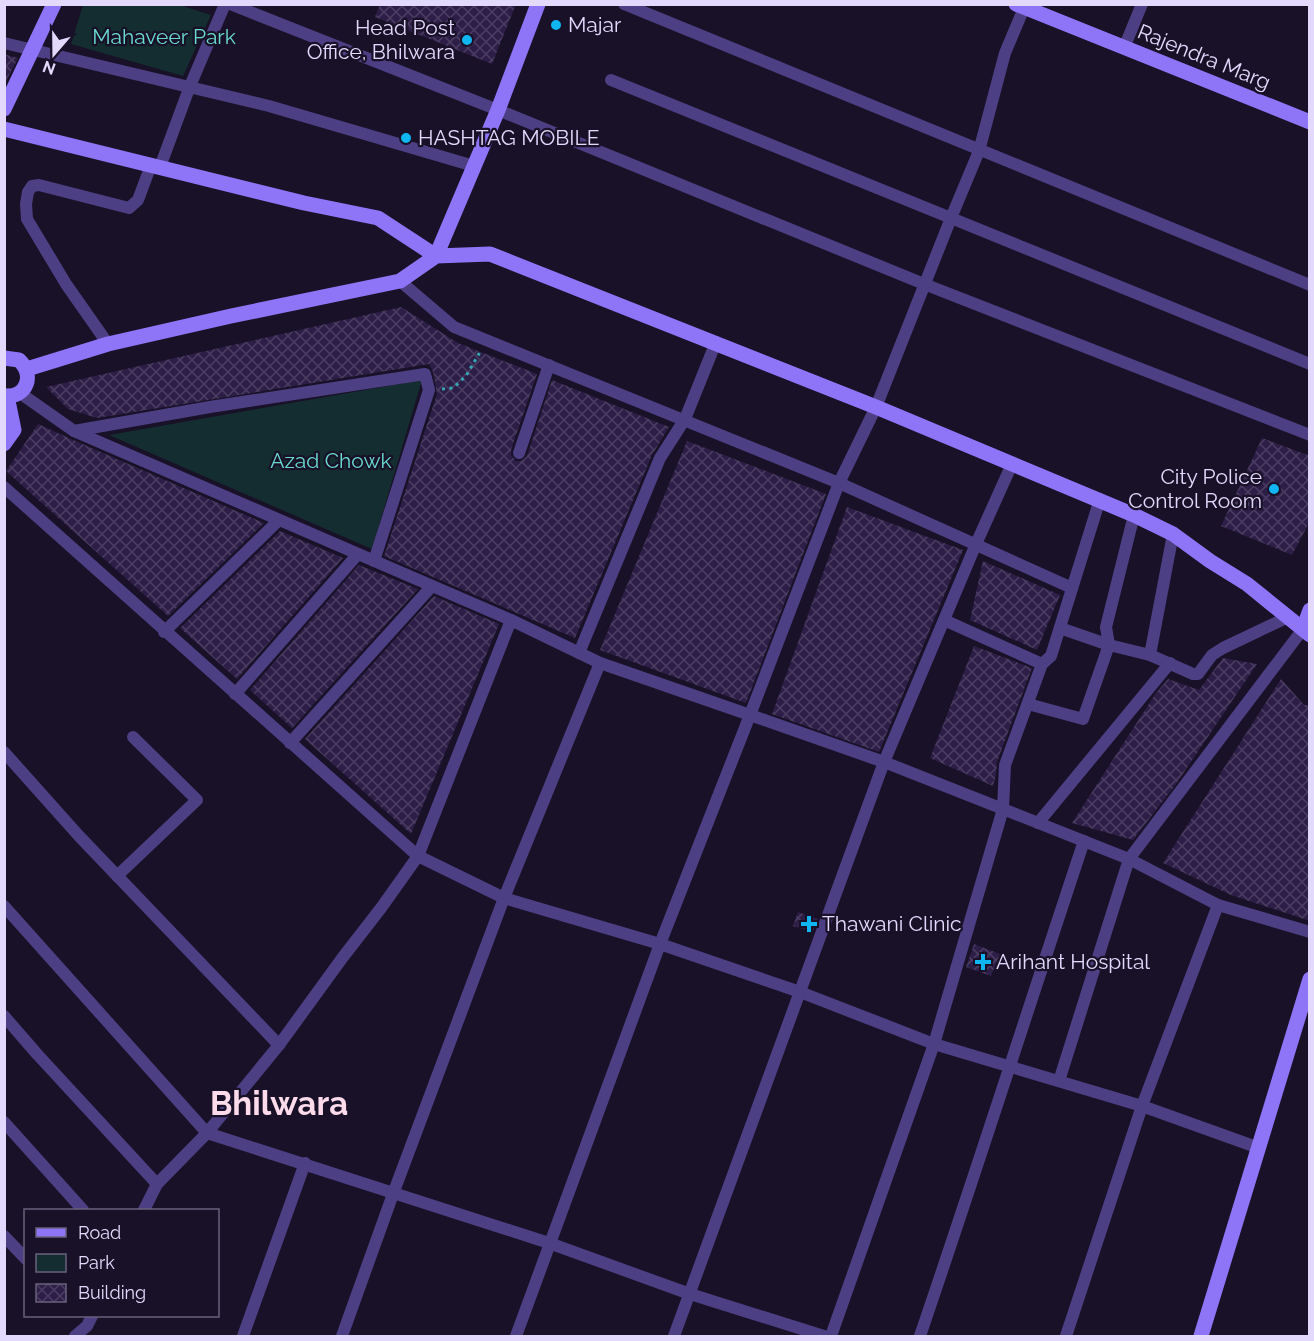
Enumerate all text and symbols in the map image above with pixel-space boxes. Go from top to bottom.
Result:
place label: Majar [568,12,622,37]
place label: Head Post Office, Bhilwara [307,15,455,64]
marker: Majar [549,18,563,32]
street label: Rajendra Marg [1134,18,1274,95]
north arrow [24,24,84,84]
park label: Mahaveer Park [92,24,236,49]
marker: Head Post Office, Bhilwara [460,33,474,47]
text: N [40,57,58,79]
place label: HASHTAG MOBILE [418,125,600,150]
marker: HASHTAG MOBILE [399,131,413,145]
park label: Azad Chowk [270,448,392,473]
place label: City Police Control Room [1128,464,1262,513]
marker: City Police Control Room [1267,482,1281,496]
place label: Thawani Clinic [822,911,962,936]
marker: Thawani Clinic [800,915,818,933]
place label: Arihant Hospital [996,949,1150,974]
marker: Arihant Hospital [974,953,992,971]
district label: Bhilwara [210,1084,348,1123]
legend [24,1209,219,1317]
text: Road [78,1222,121,1243]
text: Park [78,1252,115,1273]
text: Building [78,1282,146,1303]

